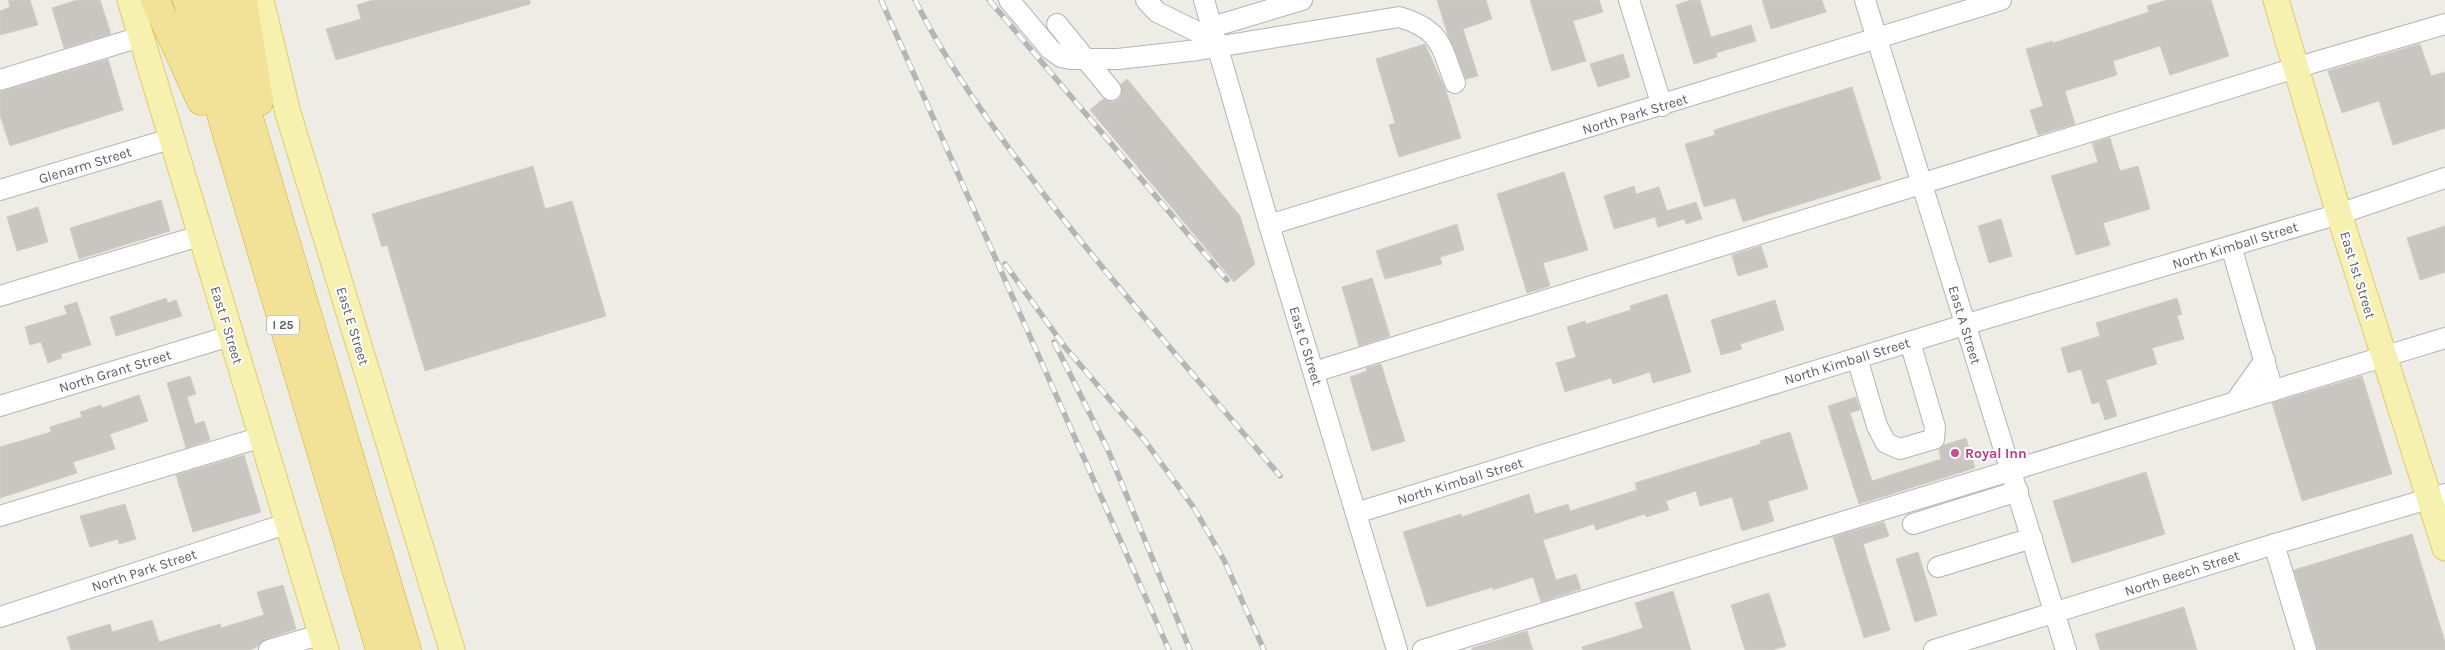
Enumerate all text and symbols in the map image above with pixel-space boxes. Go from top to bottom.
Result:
street label: North Park Street [1580,90,1690,139]
street label: Glenarm Street [37,143,134,188]
street label: North Kimball Street [2170,218,2300,273]
street label: East 1st Street [2336,229,2379,321]
street label: East F Street [207,284,246,366]
street label: East A Street [1945,284,1985,367]
street label: East E Street [333,285,373,367]
street label: East C Street [1285,305,1326,388]
road number: I 25 [267,316,299,334]
street label: North Kimball Street [1782,334,1912,389]
street label: North Grant Street [57,346,173,397]
place label: Royal Inn [1965,445,2027,462]
marker: Royal Inn [1949,447,1961,459]
street label: North Kimball Street [1395,454,1525,509]
street label: North Park Street [89,545,199,595]
street label: North Beech Street [2123,547,2242,600]

